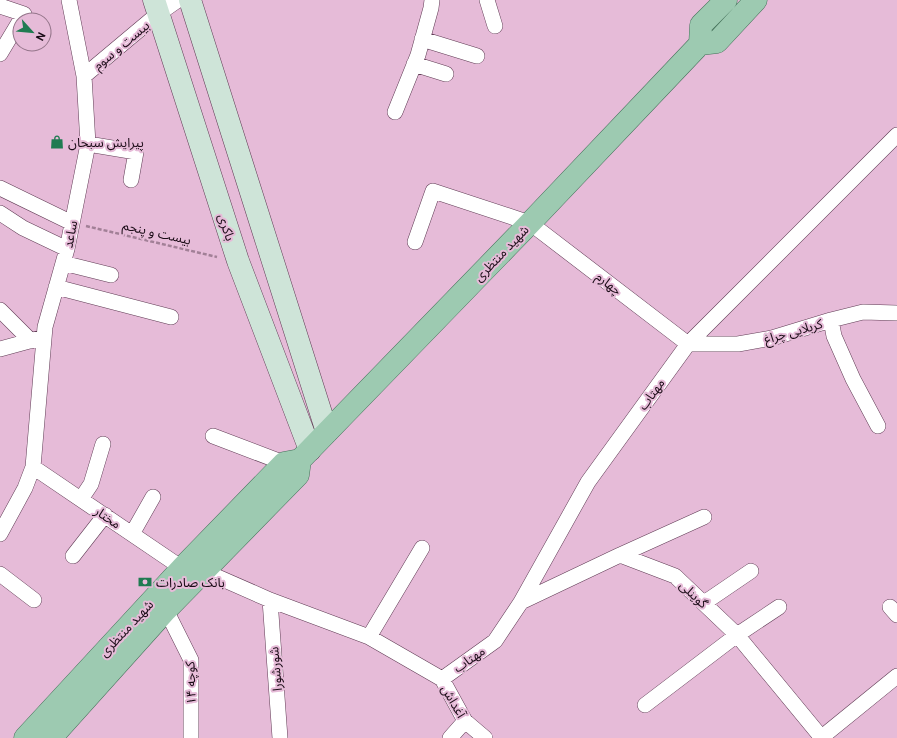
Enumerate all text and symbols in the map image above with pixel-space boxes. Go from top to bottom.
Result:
north arrow [12,12,52,52]
street label: بیست و سوم [90,18,154,75]
text: N [33,30,48,43]
shop icon: پیرایش سبحان [49,134,65,150]
place label: پیرایش سبحان [68,135,144,152]
street label: باکری [214,212,238,243]
street label: بیست و پنجم [121,217,193,251]
street label: ساعد [61,219,80,249]
street label: شهید منتظری [471,222,533,285]
street label: چهارم [592,269,625,300]
street label: کربلایی چراغ [762,316,826,350]
street label: مهتاب [635,376,669,413]
street label: مختار [91,503,124,532]
bank icon: بانک صادرات [137,574,153,590]
place label: بانک صادرات [156,575,225,590]
street label: گوینلی [676,578,711,612]
street label: شهید منتظری [96,597,157,661]
street label: مهتاب [451,643,489,676]
street label: شورشورا [266,646,285,692]
street label: کوچه ۱۴ [182,660,201,705]
street label: آغداش [437,682,469,722]

